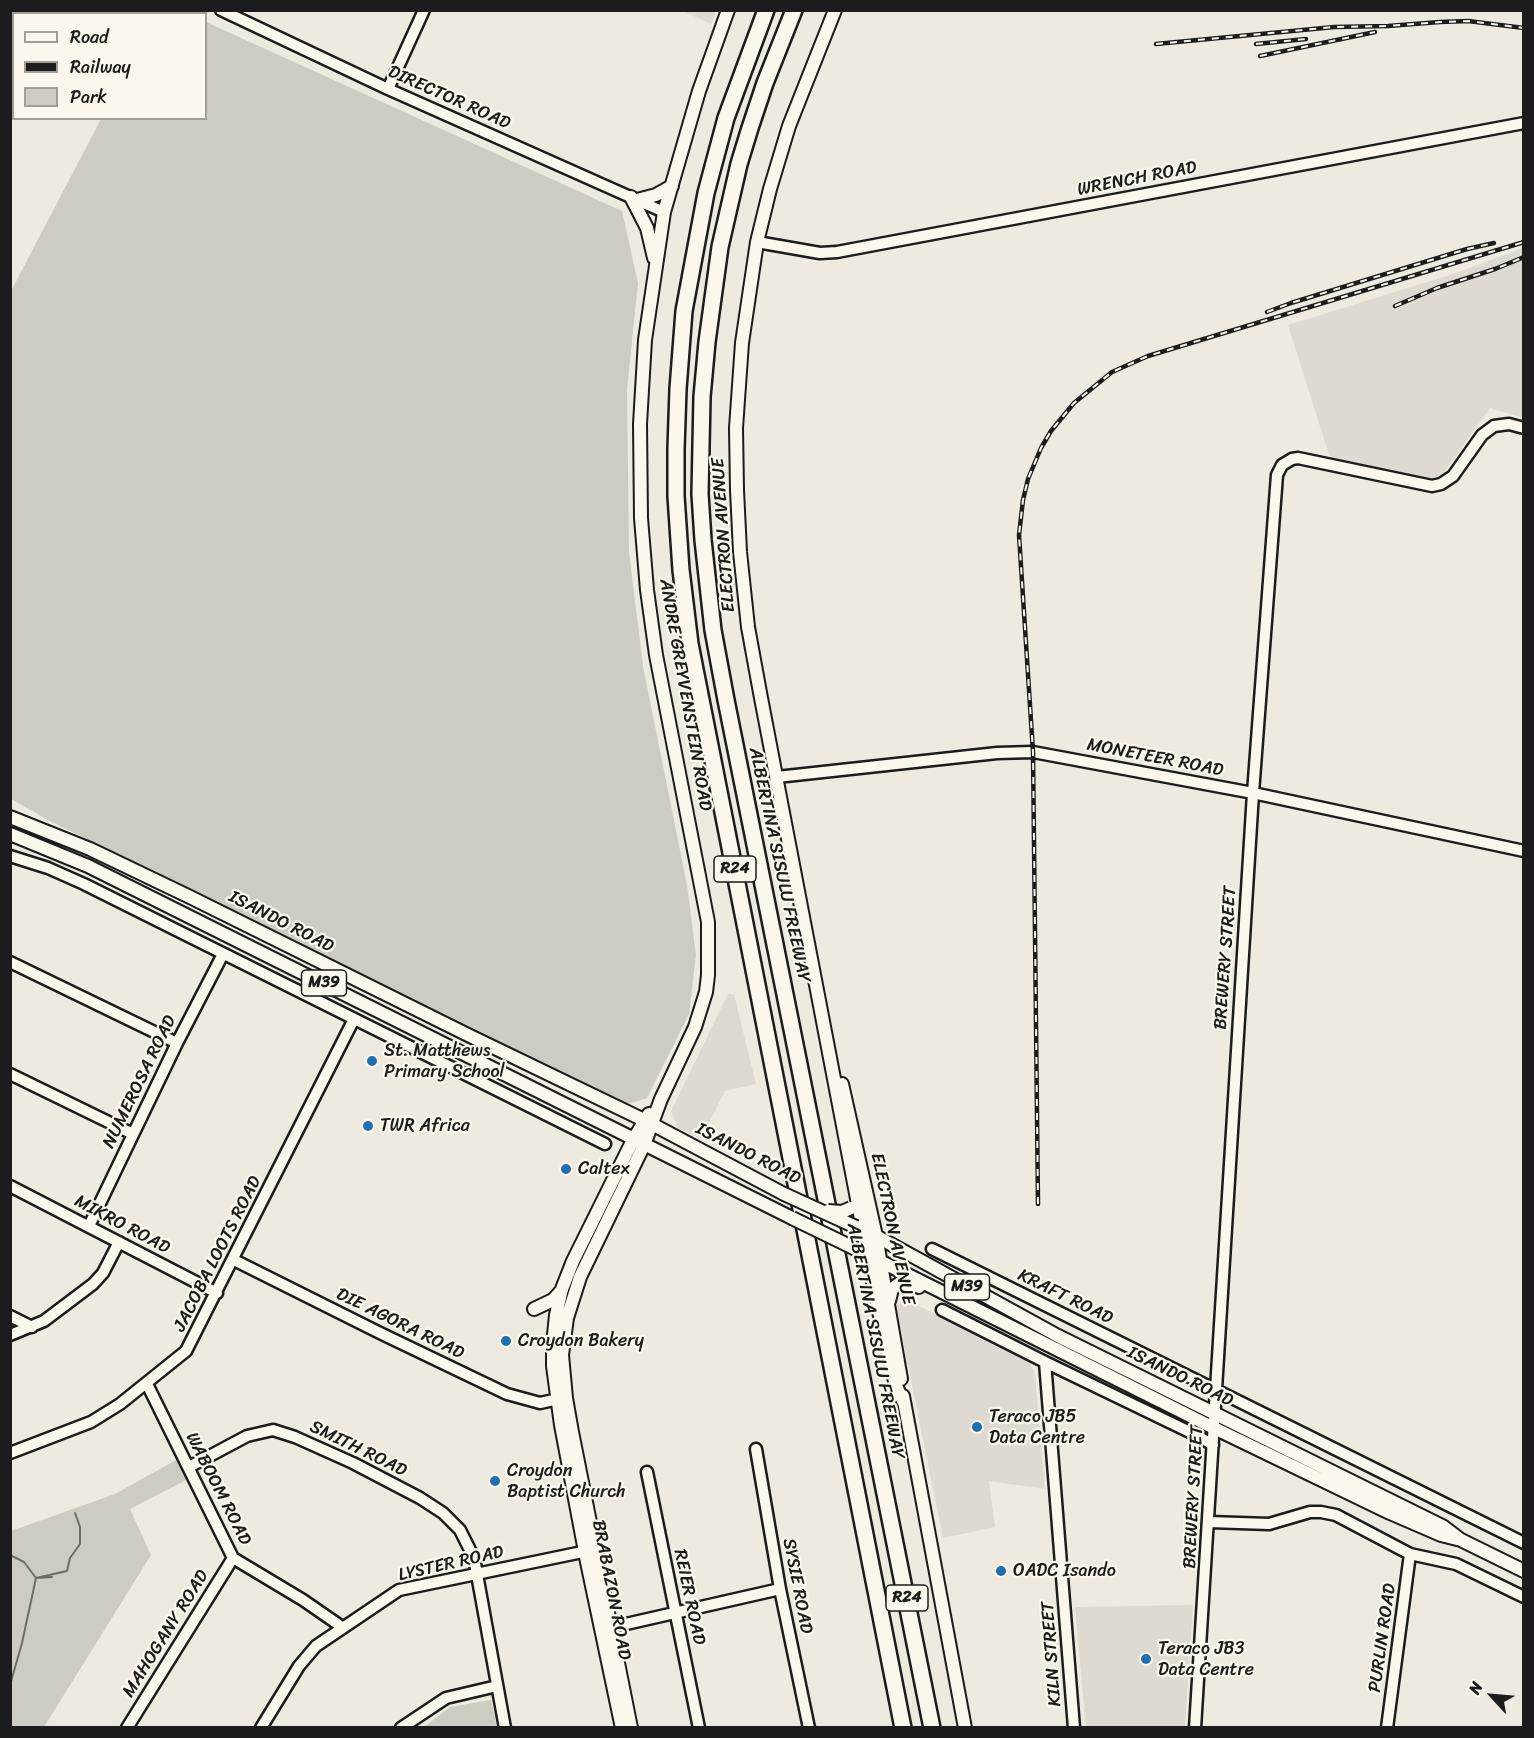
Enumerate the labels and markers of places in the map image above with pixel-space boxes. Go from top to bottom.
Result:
place label: St. Matthews Primary School [384,1040,505,1082]
marker: St. Matthews Primary School [365,1054,379,1068]
place label: TWR Africa [380,1115,470,1137]
marker: TWR Africa [361,1119,375,1133]
place label: Caltex [578,1158,630,1180]
marker: Caltex [559,1162,573,1176]
place label: Croydon Bakery [518,1330,644,1352]
marker: Croydon Bakery [499,1334,513,1348]
place label: Teraco JB5 Data Centre [989,1406,1085,1448]
marker: Teraco JB5 Data Centre [970,1420,984,1434]
place label: Croydon Baptist Church [507,1460,626,1502]
marker: Croydon Baptist Church [488,1474,502,1488]
place label: OADC Isando [1013,1560,1116,1582]
marker: OADC Isando [994,1564,1008,1578]
place label: Teraco JB3 Data Centre [1158,1638,1254,1680]
marker: Teraco JB3 Data Centre [1139,1652,1153,1666]

